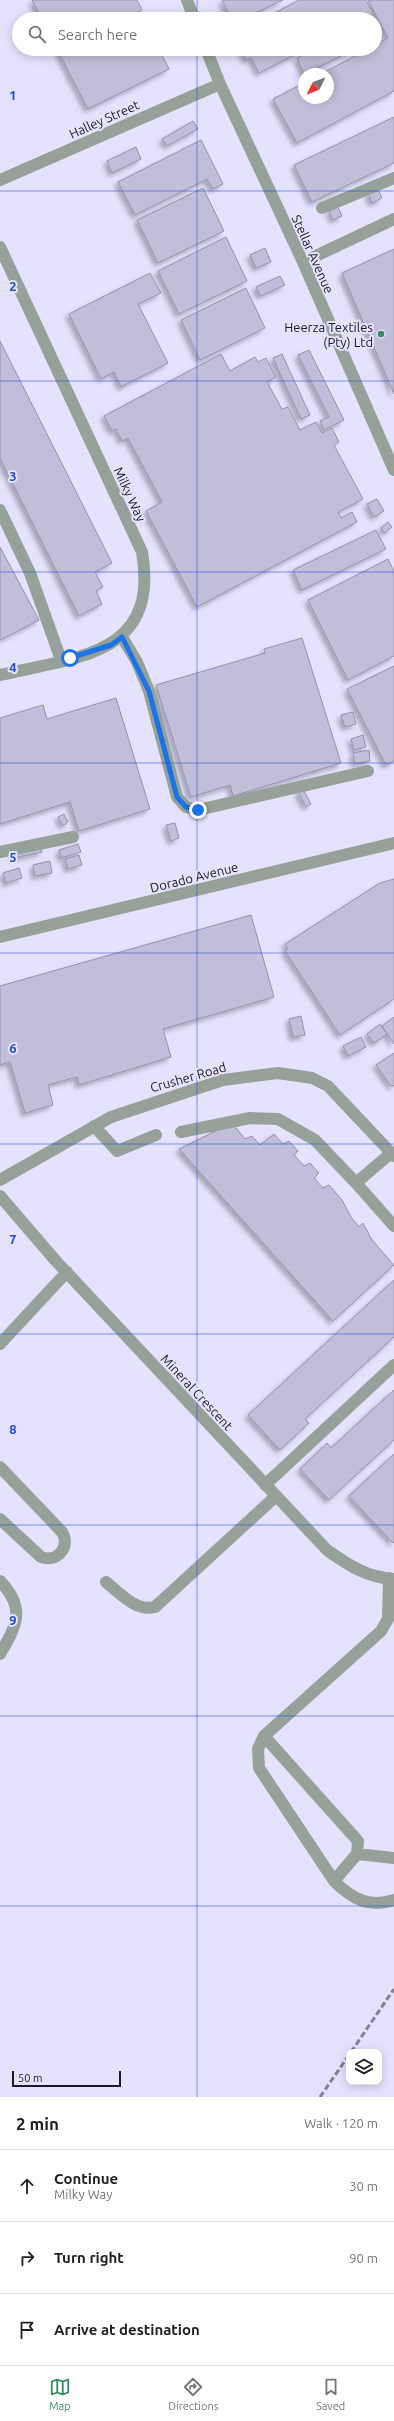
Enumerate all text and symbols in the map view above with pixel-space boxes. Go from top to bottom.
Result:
search box [12,12,382,56]
icon: search [26,23,48,45]
text: Search here [58,26,137,43]
north arrow [298,68,334,104]
text: 1 [9,88,17,102]
street label: Halley Street [67,97,141,141]
street label: Stellar Avenue [289,213,337,295]
text: 2 [9,279,17,293]
place label: Heerza Textiles (Pty) Ltd [284,320,373,350]
marker: Heerza Textiles (Pty) Ltd [376,329,386,339]
street label: Milky Way [111,465,149,523]
text: 3 [9,469,17,483]
route start [61,649,79,667]
text: 4 [9,660,17,674]
route end [189,801,207,819]
text: 5 [9,850,17,864]
street label: Dorado Avenue [148,859,240,895]
text: 6 [9,1041,17,1055]
street label: Crusher Road [148,1059,228,1095]
text: 7 [9,1232,17,1246]
street label: Mineral Crescent [158,1351,236,1433]
text: 8 [9,1422,17,1436]
text: 9 [9,1613,17,1627]
map controls [346,2049,382,2085]
button: layers [346,2049,382,2085]
scale bar [12,2069,121,2088]
text: 50 m [18,2072,42,2084]
text: 2 min [16,2114,59,2133]
text: Walk · 120 m [304,2116,378,2130]
text: Continue [54,2170,118,2187]
icon: ahead [16,2175,38,2197]
text: 30 m [349,2179,378,2193]
text: Milky Way [54,2187,112,2201]
icon: right [16,2247,38,2269]
text: Turn right [54,2249,124,2266]
text: 90 m [349,2251,378,2265]
icon: arrive [16,2319,38,2341]
text: Arrive at destination [54,2321,200,2338]
tab: Map [49,2376,71,2412]
tab: Directions [168,2376,218,2412]
tab: Saved [316,2376,345,2412]

